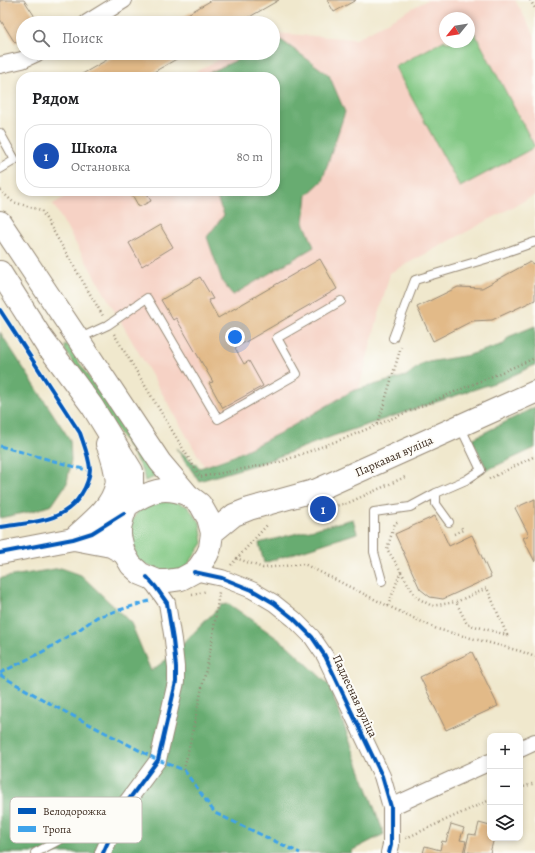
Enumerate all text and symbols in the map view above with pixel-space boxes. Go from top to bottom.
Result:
north arrow [439,12,475,48]
search box [16,16,280,60]
icon: search [30,27,52,49]
text: Поиск [62,28,103,48]
text: Рядом [32,87,79,110]
text: Школа [71,138,117,158]
text: 1 [44,148,48,165]
text: 80 m [236,148,263,165]
text: Остановка [71,158,130,175]
your location [225,327,245,347]
street label: Паркавая вуліца [352,431,436,480]
pin: 1 [310,494,336,524]
street label: Падлесная вуліца [329,652,381,740]
map controls [487,733,523,841]
button: + [487,733,523,769]
button: − [487,769,523,805]
legend [10,797,142,843]
text: Велодорожка [43,804,107,819]
button: layers [487,805,523,841]
text: Тропа [43,822,72,837]

